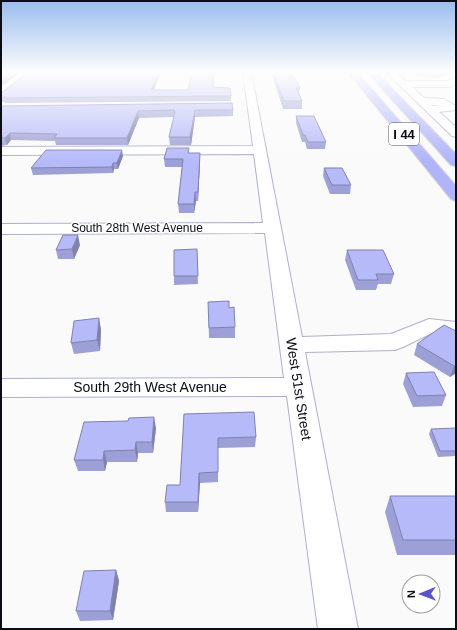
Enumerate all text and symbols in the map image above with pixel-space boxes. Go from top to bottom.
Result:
road number: I 44 [389,123,419,145]
street label: South 28th West Avenue [71,221,203,235]
street label: West 51st Street [283,337,315,441]
street label: South 29th West Avenue [73,379,227,395]
north arrow [401,574,441,614]
text: N [405,590,417,598]

